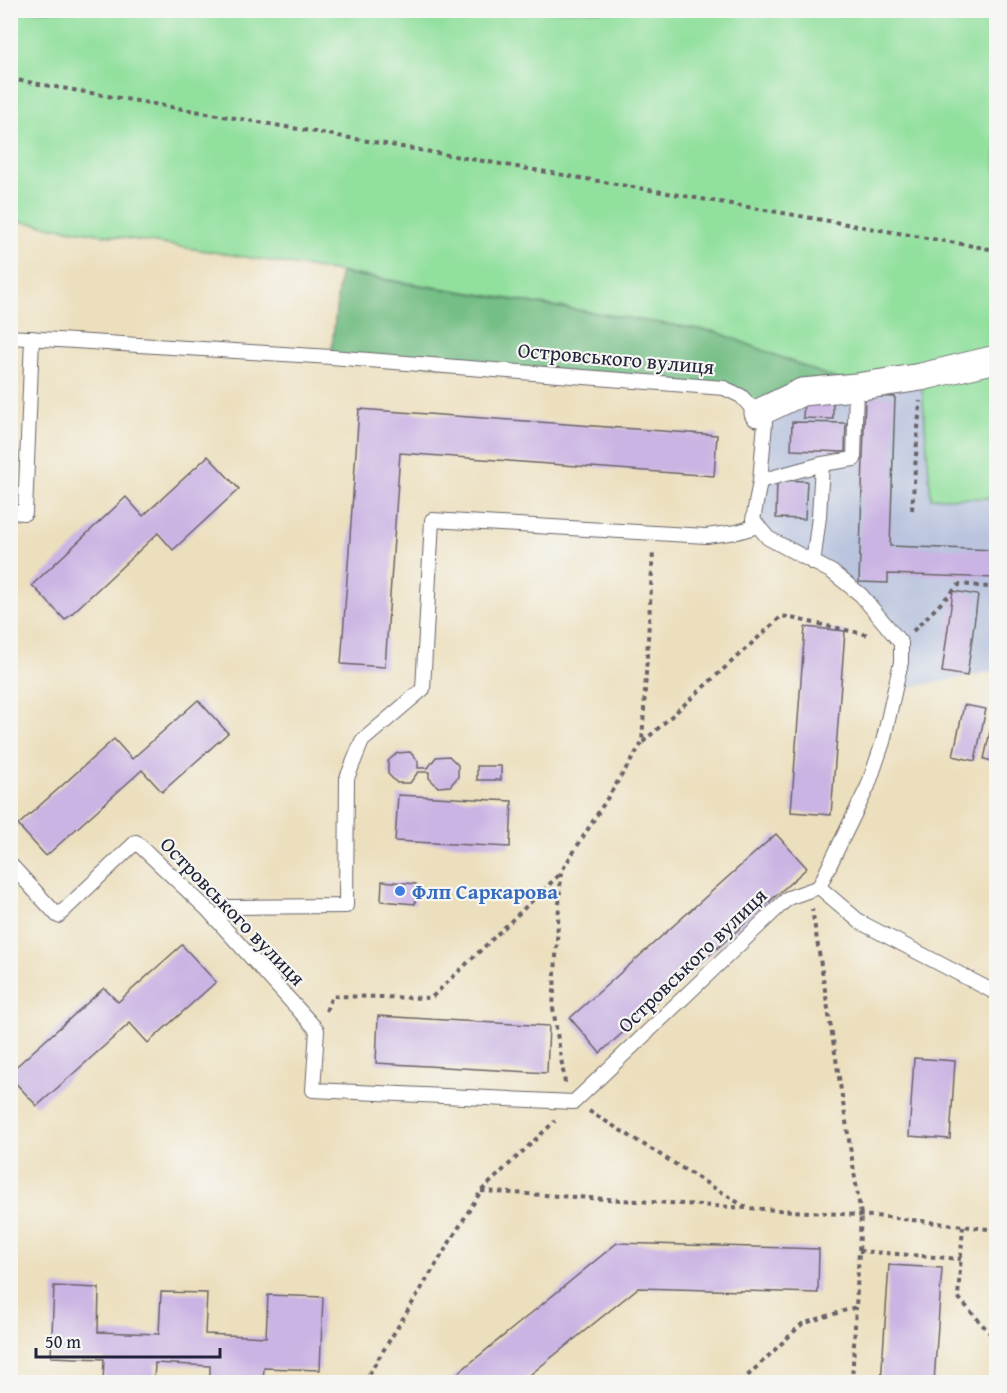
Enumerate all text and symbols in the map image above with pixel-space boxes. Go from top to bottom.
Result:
street label: Островського вулиця [516,334,716,382]
street label: Островського вулиця [153,829,313,993]
place label: Флп Саркарова [412,876,558,907]
street label: Островського вулиця [610,880,774,1040]
marker: Флп Саркарова [393,884,407,898]
scale bar [36,1321,220,1359]
text: 50 m [45,1328,81,1355]

